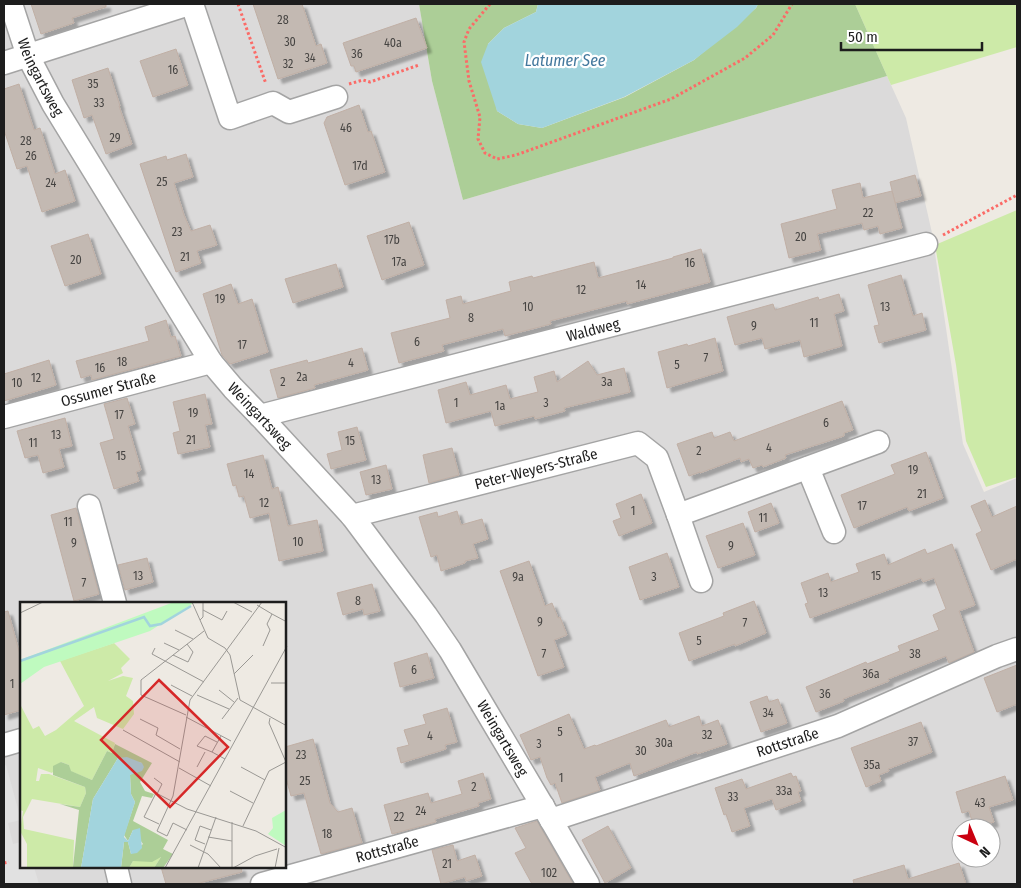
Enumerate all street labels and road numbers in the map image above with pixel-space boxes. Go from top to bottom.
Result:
street label: Weingartsweg [14,36,67,120]
street label: Waldweg [565,314,622,345]
street label: Ossumer Straße [59,368,158,411]
street label: Weingartsweg [224,379,295,453]
street label: Peter-Weyers-Straße [473,445,599,493]
street label: Weingartsweg [473,697,532,780]
street label: Rottstraße [754,724,821,761]
street label: Rottstraße [354,832,421,867]

